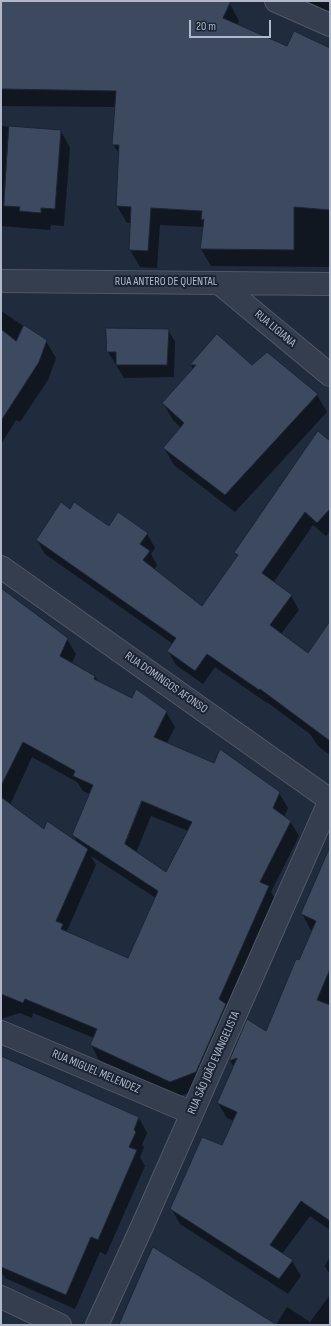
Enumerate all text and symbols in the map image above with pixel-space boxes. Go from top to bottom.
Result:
scale bar [191,12,273,38]
text: 20 m [196,19,216,34]
street label: RUA ANTERO DE QUENTAL [115,275,217,289]
street label: RUA LIGIANA [251,307,299,351]
street label: RUA DOMINGOS AFONSO [122,649,210,717]
street label: RUA SÃO JOÃO EVANGELISTA [185,1009,243,1117]
street label: RUA MIGUEL MELENDEZ [50,1047,142,1097]

